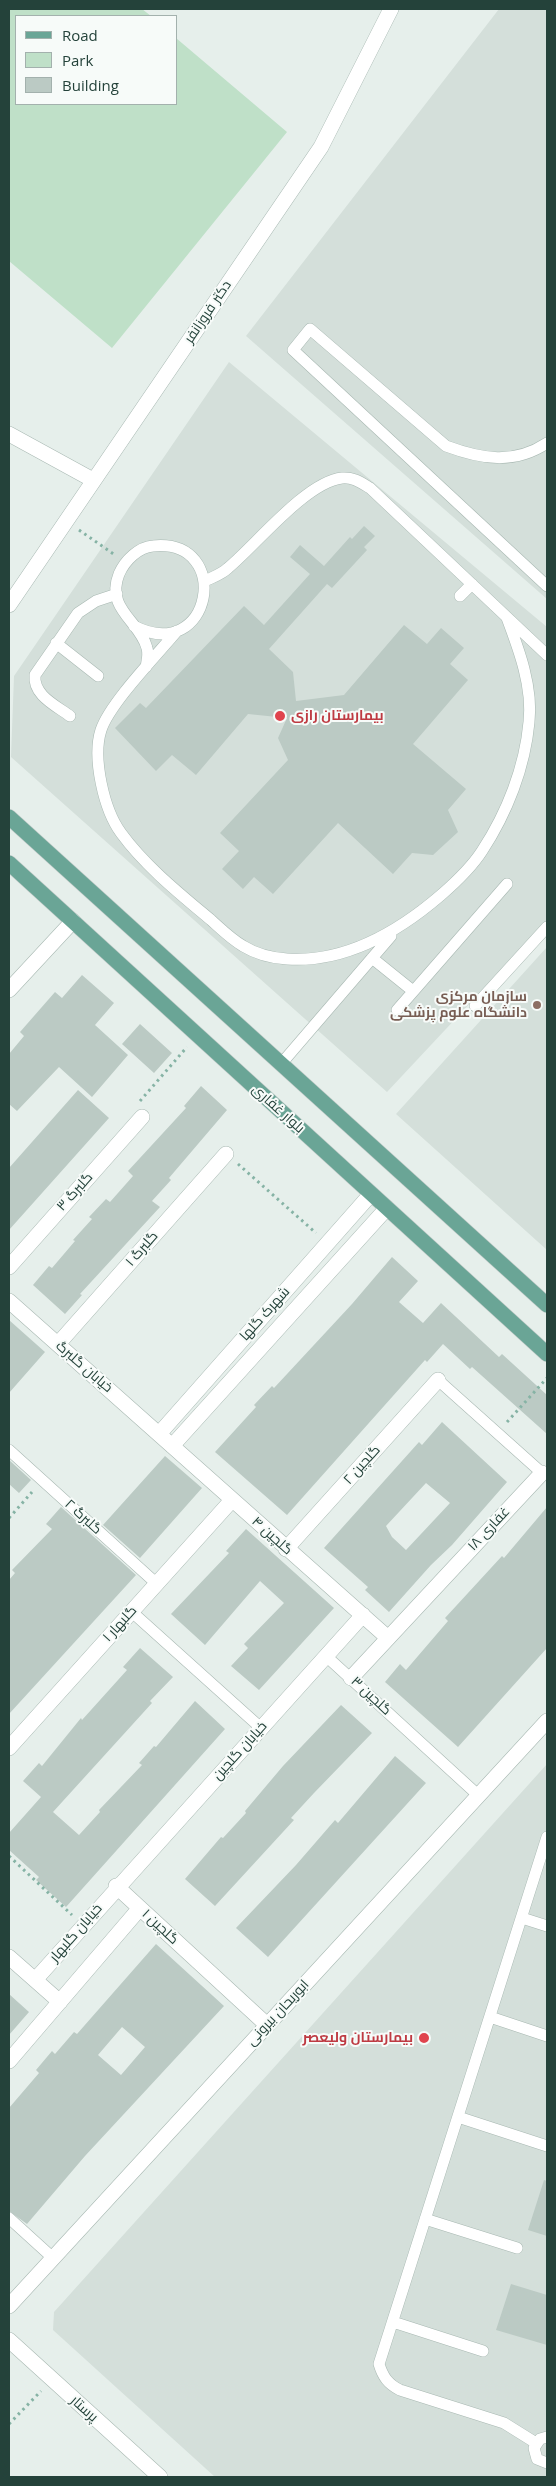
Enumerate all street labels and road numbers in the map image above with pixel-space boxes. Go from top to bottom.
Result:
street label: دکتر فروزانفر [181,277,235,347]
street label: بلوار غفاری [248,1081,308,1137]
street label: گلبرگ ۳ [53,1169,97,1215]
street label: گلبرگ ۱ [122,1228,162,1270]
street label: شهرک گلها [236,1284,294,1344]
street label: خیابان گلبرگ [52,1338,116,1396]
street label: گلچین ۲ [340,1442,384,1488]
street label: گلبرگ ۲ [61,1496,105,1538]
street label: غفاری ۱۸ [464,1503,514,1555]
street label: گلچین ۴ [248,1513,296,1559]
street label: گلبهار ۱ [99,1602,141,1646]
street label: گلچین ۳ [347,1673,395,1719]
street label: خیابان گلچین [209,1718,271,1784]
street label: خیابان گلبهار [46,1900,106,1966]
street label: گلچین ۱ [138,1906,182,1948]
street label: ابوریحان بیرونی [243,1976,313,2050]
street label: پرستار [67,2392,101,2426]

